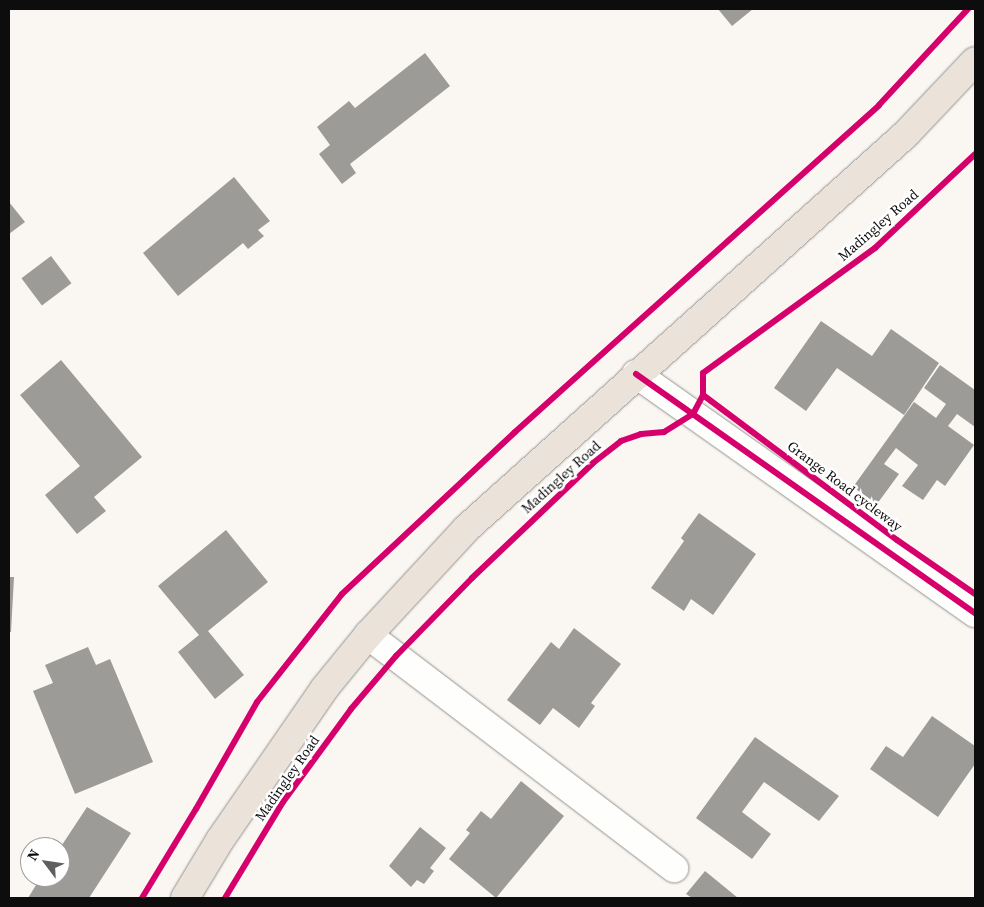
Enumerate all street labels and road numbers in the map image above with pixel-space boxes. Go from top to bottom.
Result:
street label: Madingley Road [835,186,921,264]
street label: Madingley Road [518,437,604,517]
street label: Grange Road cycleway [784,437,906,535]
street label: Madingley Road [251,732,323,824]

